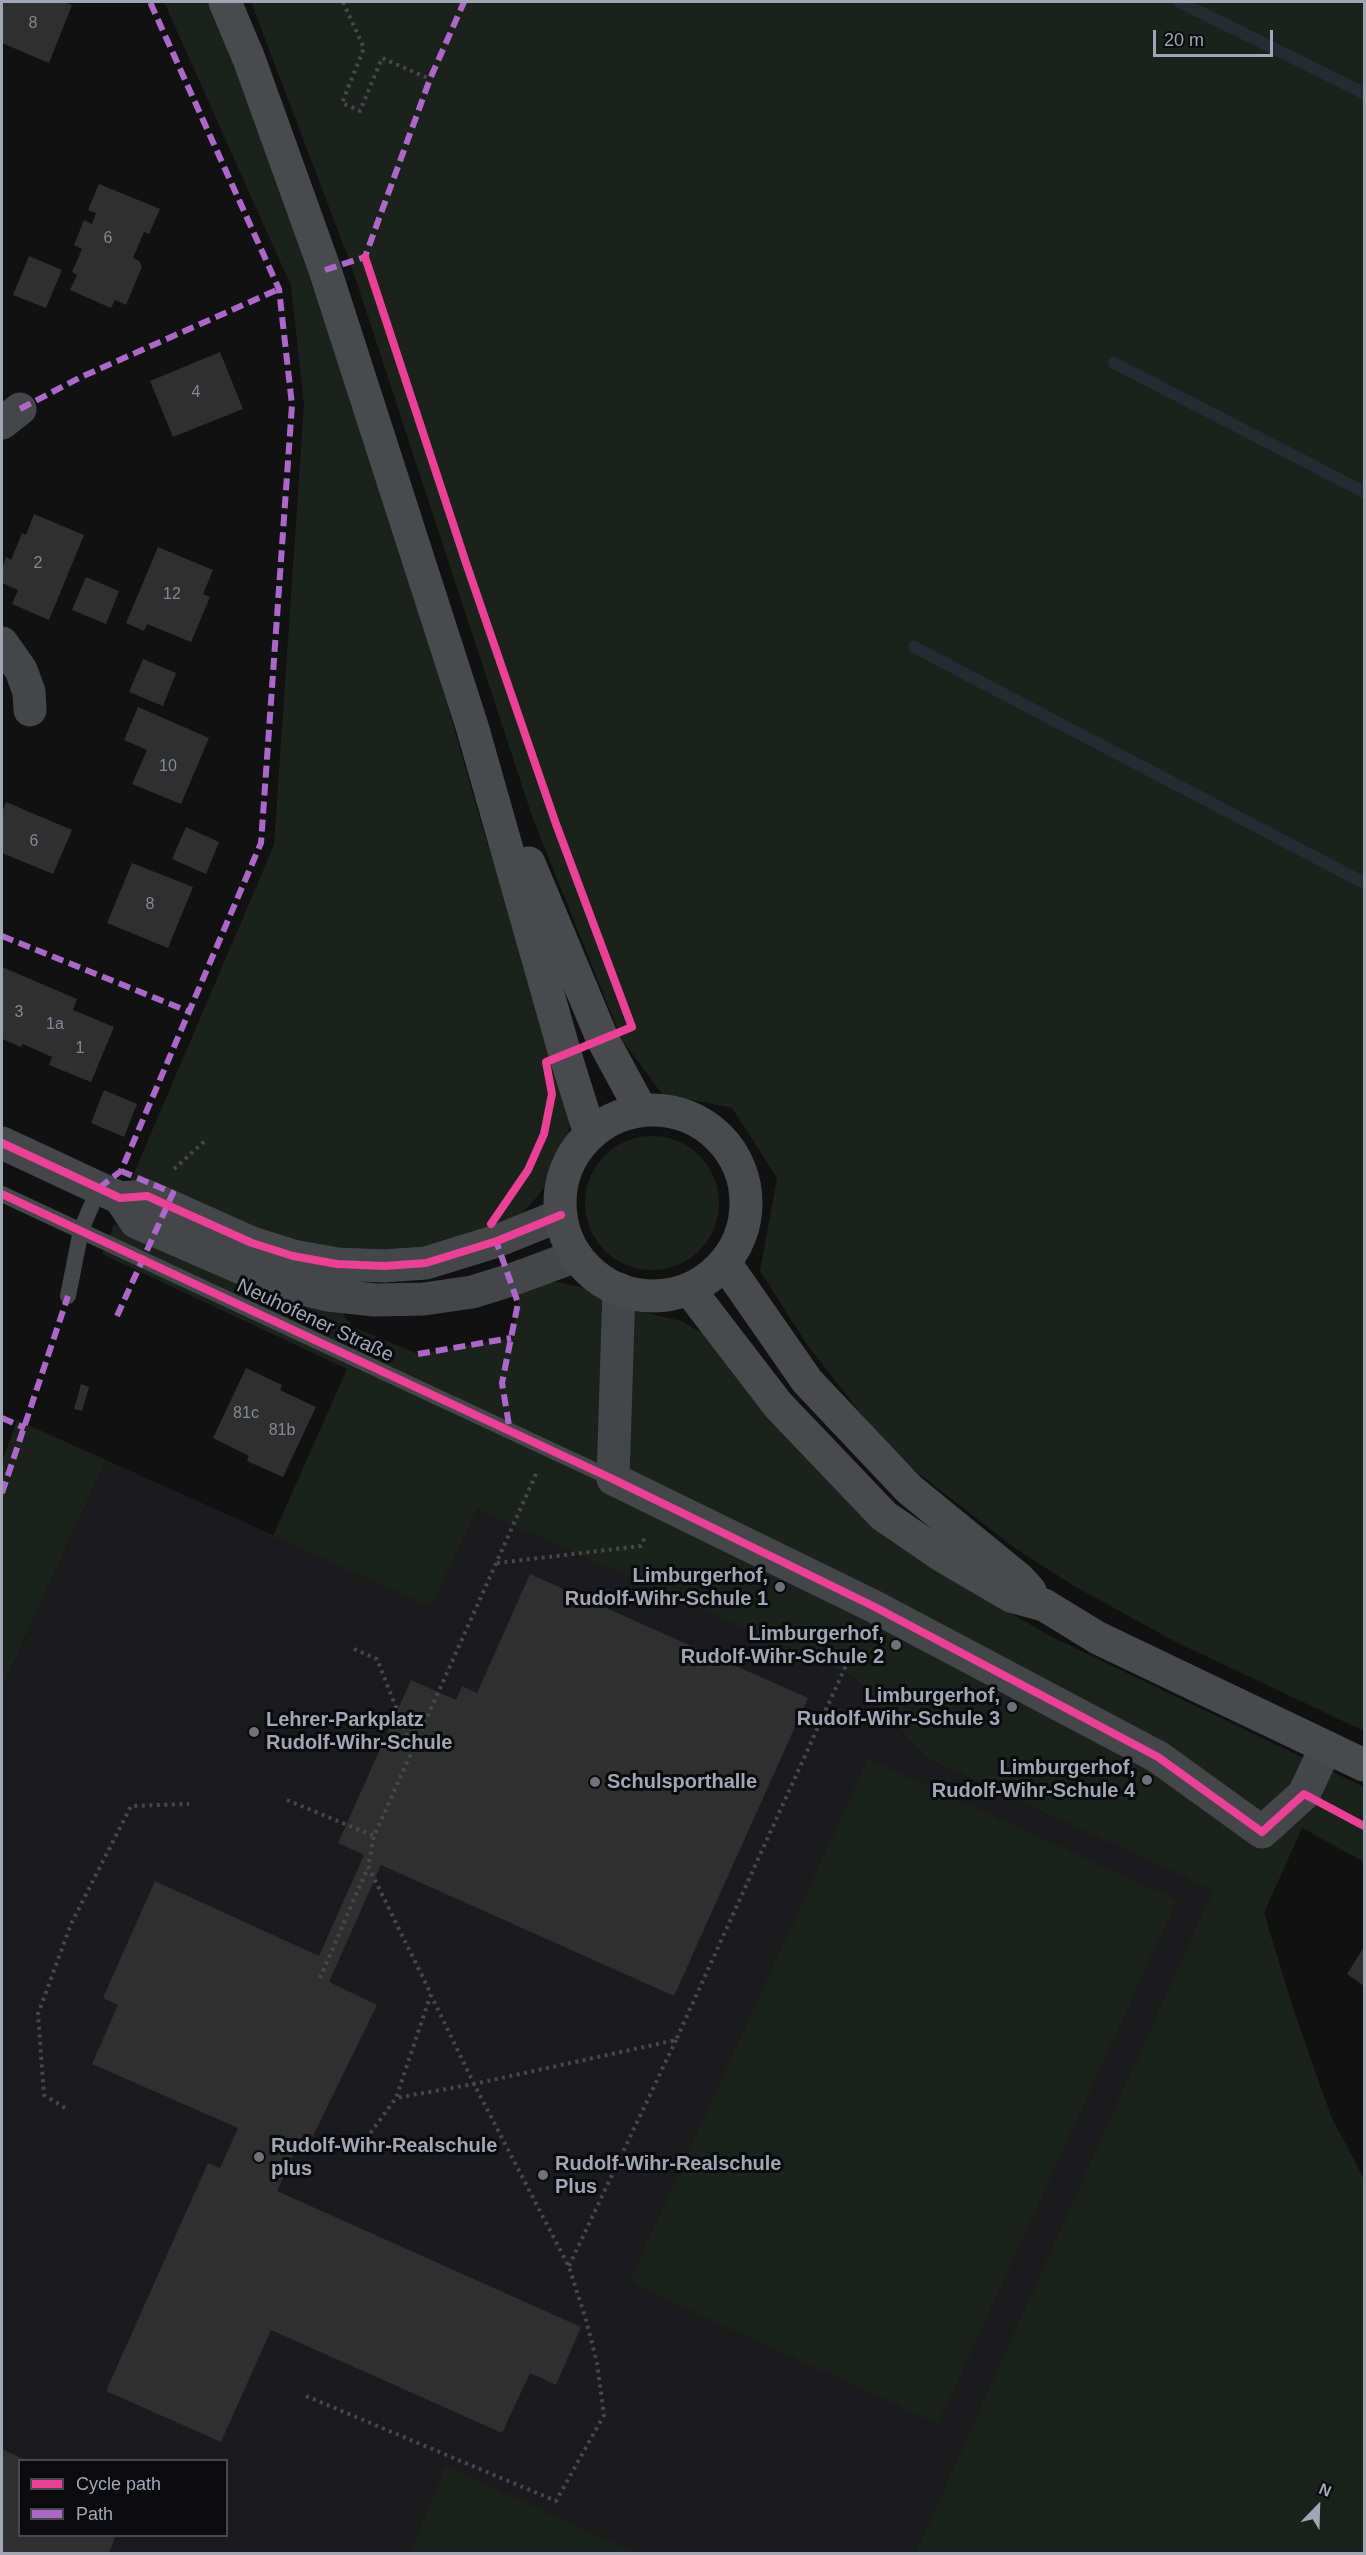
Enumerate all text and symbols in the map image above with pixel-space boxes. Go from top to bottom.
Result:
house number: 8 [29,14,37,34]
scale bar [1156,18,1276,56]
text: 20 m [1164,30,1204,50]
house number: 6 [104,229,112,249]
house number: 4 [192,383,200,403]
house number: 2 [34,554,42,574]
house number: 12 [163,585,181,605]
house number: 10 [159,757,177,777]
house number: 6 [30,832,38,852]
house number: 8 [146,895,154,915]
house number: 3 [15,1003,23,1023]
house number: 1a [46,1015,64,1035]
house number: 1 [76,1039,84,1059]
street label: Neuhofener Straße [233,1274,397,1368]
house number: 81c [233,1404,259,1424]
house number: 81b [269,1421,295,1441]
place label: Limburgerhof, Rudolf-Wihr-Schule 1 [565,1564,768,1611]
marker: Limburgerhof, Rudolf-Wihr-Schule 1 [773,1580,787,1594]
place label: Limburgerhof, Rudolf-Wihr-Schule 2 [681,1622,884,1669]
marker: Limburgerhof, Rudolf-Wihr-Schule 2 [889,1638,903,1652]
place label: Limburgerhof, Rudolf-Wihr-Schule 3 [797,1684,1000,1731]
marker: Limburgerhof, Rudolf-Wihr-Schule 3 [1005,1700,1019,1714]
place label: Lehrer-Parkplatz Rudolf-Wihr-Schule [266,1708,452,1755]
marker: Lehrer-Parkplatz Rudolf-Wihr-Schule [247,1725,261,1739]
place label: Limburgerhof, Rudolf-Wihr-Schule 4 [932,1756,1135,1803]
place label: Schulsporthalle [607,1770,757,1794]
marker: Limburgerhof, Rudolf-Wihr-Schule 4 [1140,1773,1154,1787]
marker: Schulsporthalle [588,1775,602,1789]
place label: Rudolf-Wihr-Realschule plus [271,2134,497,2181]
marker: Rudolf-Wihr-Realschule plus [252,2150,266,2164]
place label: Rudolf-Wihr-Realschule Plus [555,2152,781,2199]
marker: Rudolf-Wihr-Realschule Plus [536,2168,550,2182]
legend [18,2459,228,2537]
text: Cycle path [76,2474,161,2494]
north arrow [1288,2477,1348,2537]
text: N [1317,2480,1334,2500]
text: Path [76,2504,113,2524]

